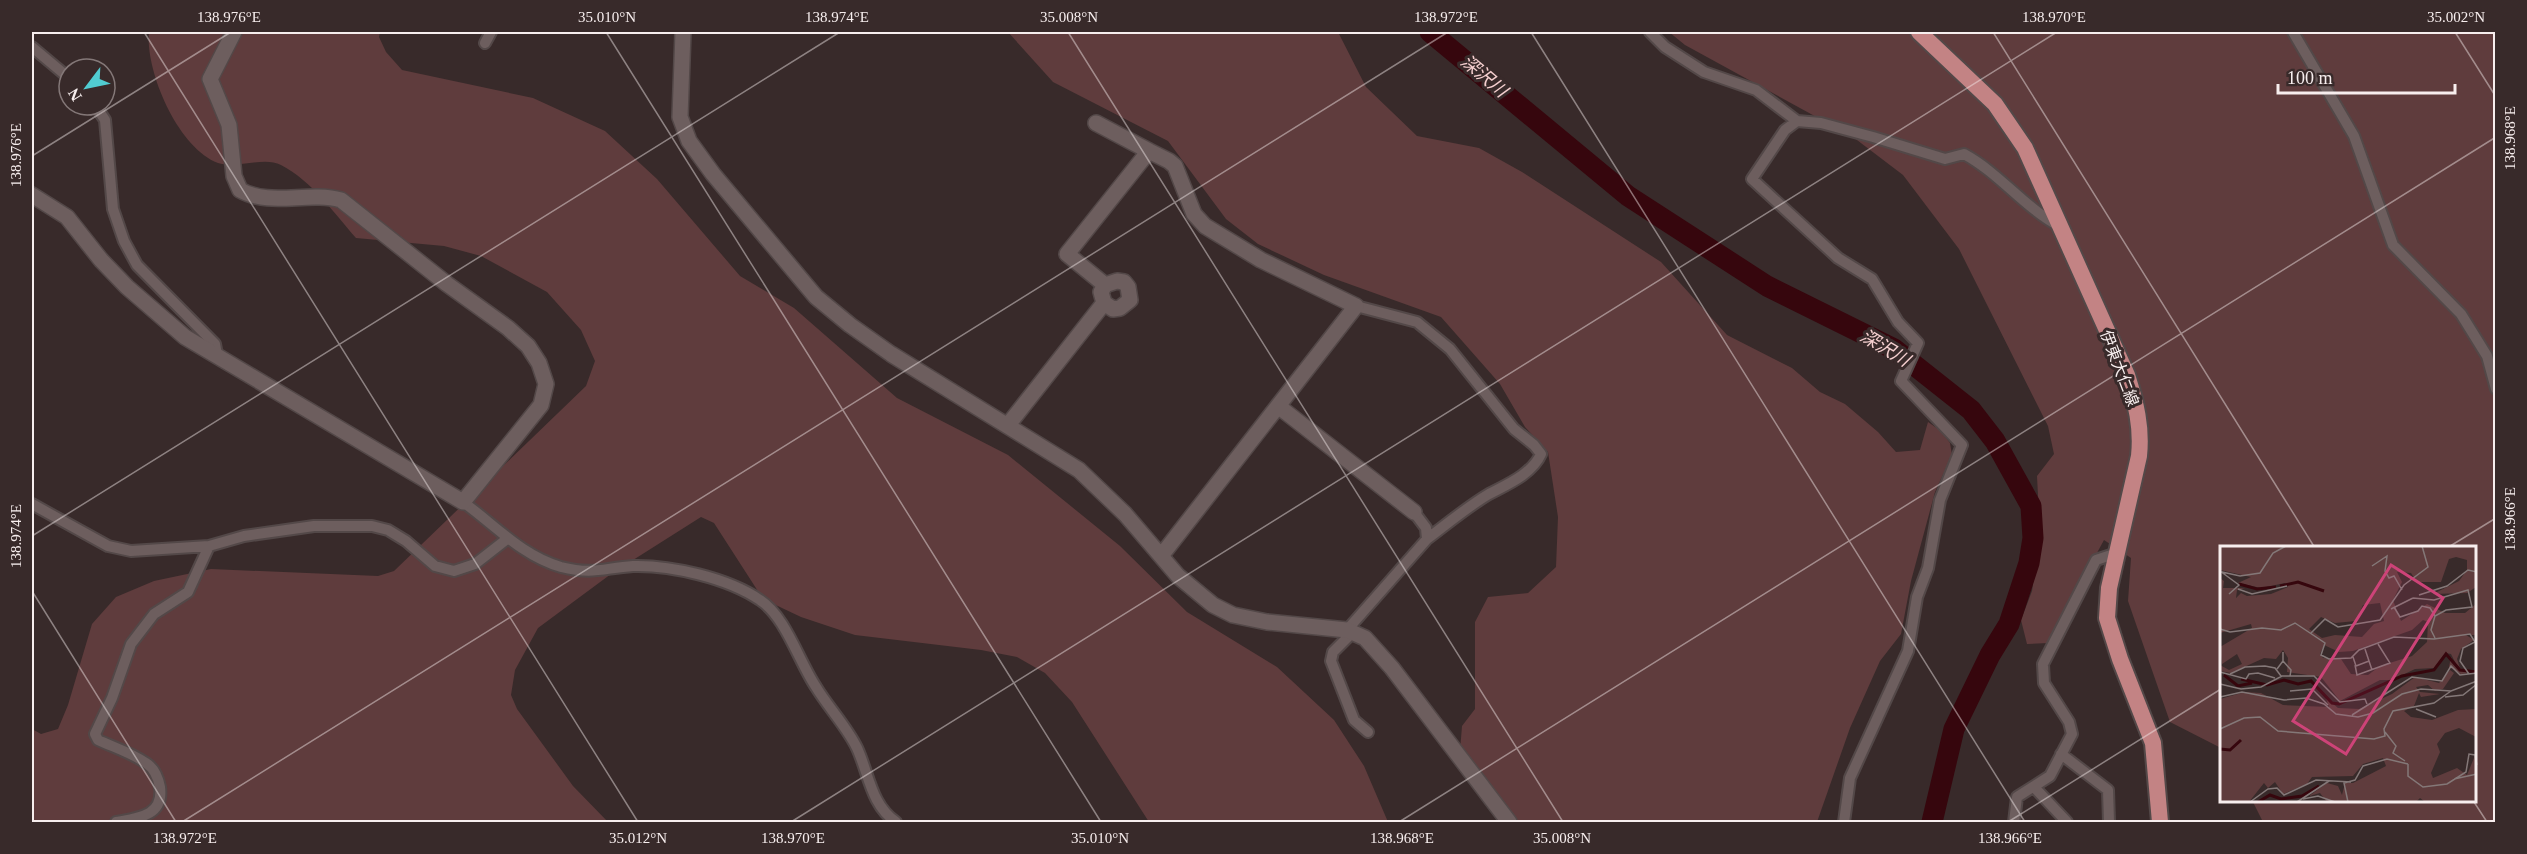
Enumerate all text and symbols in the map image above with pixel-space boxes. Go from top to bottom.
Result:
text: 138.976°E [197,9,261,25]
text: 35.010°N [578,9,636,25]
text: 138.974°E [805,9,869,25]
text: 35.008°N [1040,9,1098,25]
text: 138.972°E [1414,9,1478,25]
text: 138.970°E [2022,9,2086,25]
text: 35.002°N [2427,9,2485,25]
water label: 深沢川 [1457,51,1513,102]
north arrow [57,57,117,117]
scale bar [2278,57,2455,95]
text: 100 m [2287,68,2333,88]
text: N [64,85,85,104]
text: 138.968°E [2502,106,2518,170]
text: 138.976°E [8,123,24,187]
water label: 深沢川 [1857,326,1915,372]
street label: 伊東大仁線 [2097,328,2142,409]
text: 138.966°E [2502,487,2518,551]
text: 138.974°E [8,504,24,568]
inset map [2220,546,2476,803]
text: 138.972°E [153,830,217,846]
text: 35.012°N [609,830,667,846]
text: 138.970°E [761,830,825,846]
text: 35.010°N [1071,830,1129,846]
text: 138.968°E [1370,830,1434,846]
text: 35.008°N [1533,830,1591,846]
text: 138.966°E [1978,830,2042,846]

